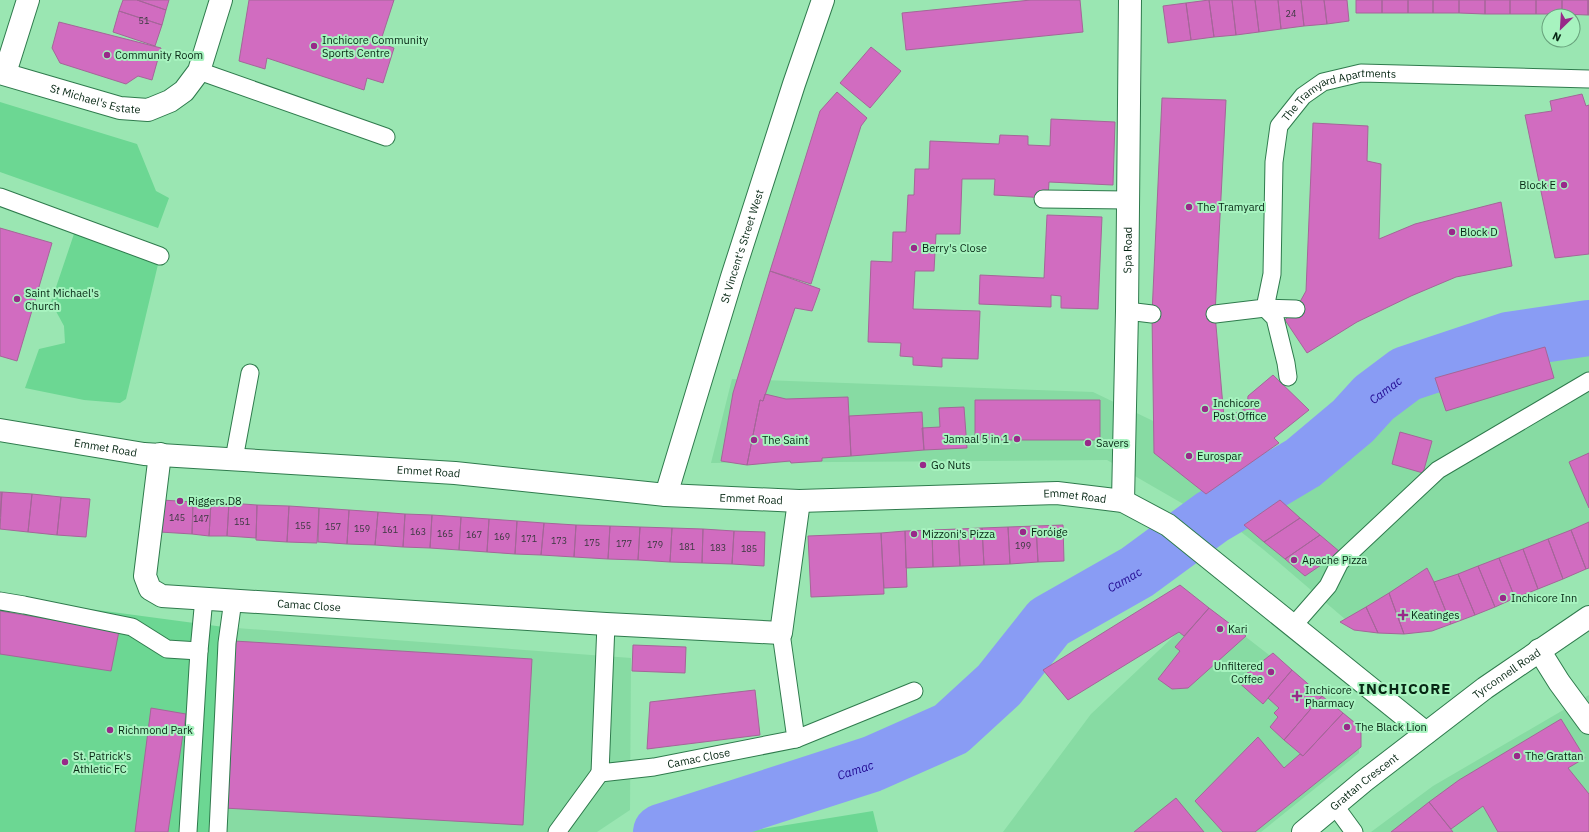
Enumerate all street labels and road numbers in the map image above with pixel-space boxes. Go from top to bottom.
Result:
street label: The Tramyard Apartments [1279,66,1396,124]
street label: St Michael's Estate [48,81,141,116]
street label: St Vincent's Street West [717,188,767,305]
street label: Spa Road [1120,227,1135,273]
street label: Emmet Road [73,435,138,460]
street label: Emmet Road [396,462,461,480]
street label: Emmet Road [1043,486,1107,506]
street label: Emmet Road [719,490,783,507]
street label: Camac Close [277,596,341,614]
street label: Tyrconnell Road [1470,645,1543,702]
street label: Camac Close [666,745,731,771]
street label: Grattan Crescent [1327,750,1401,814]

